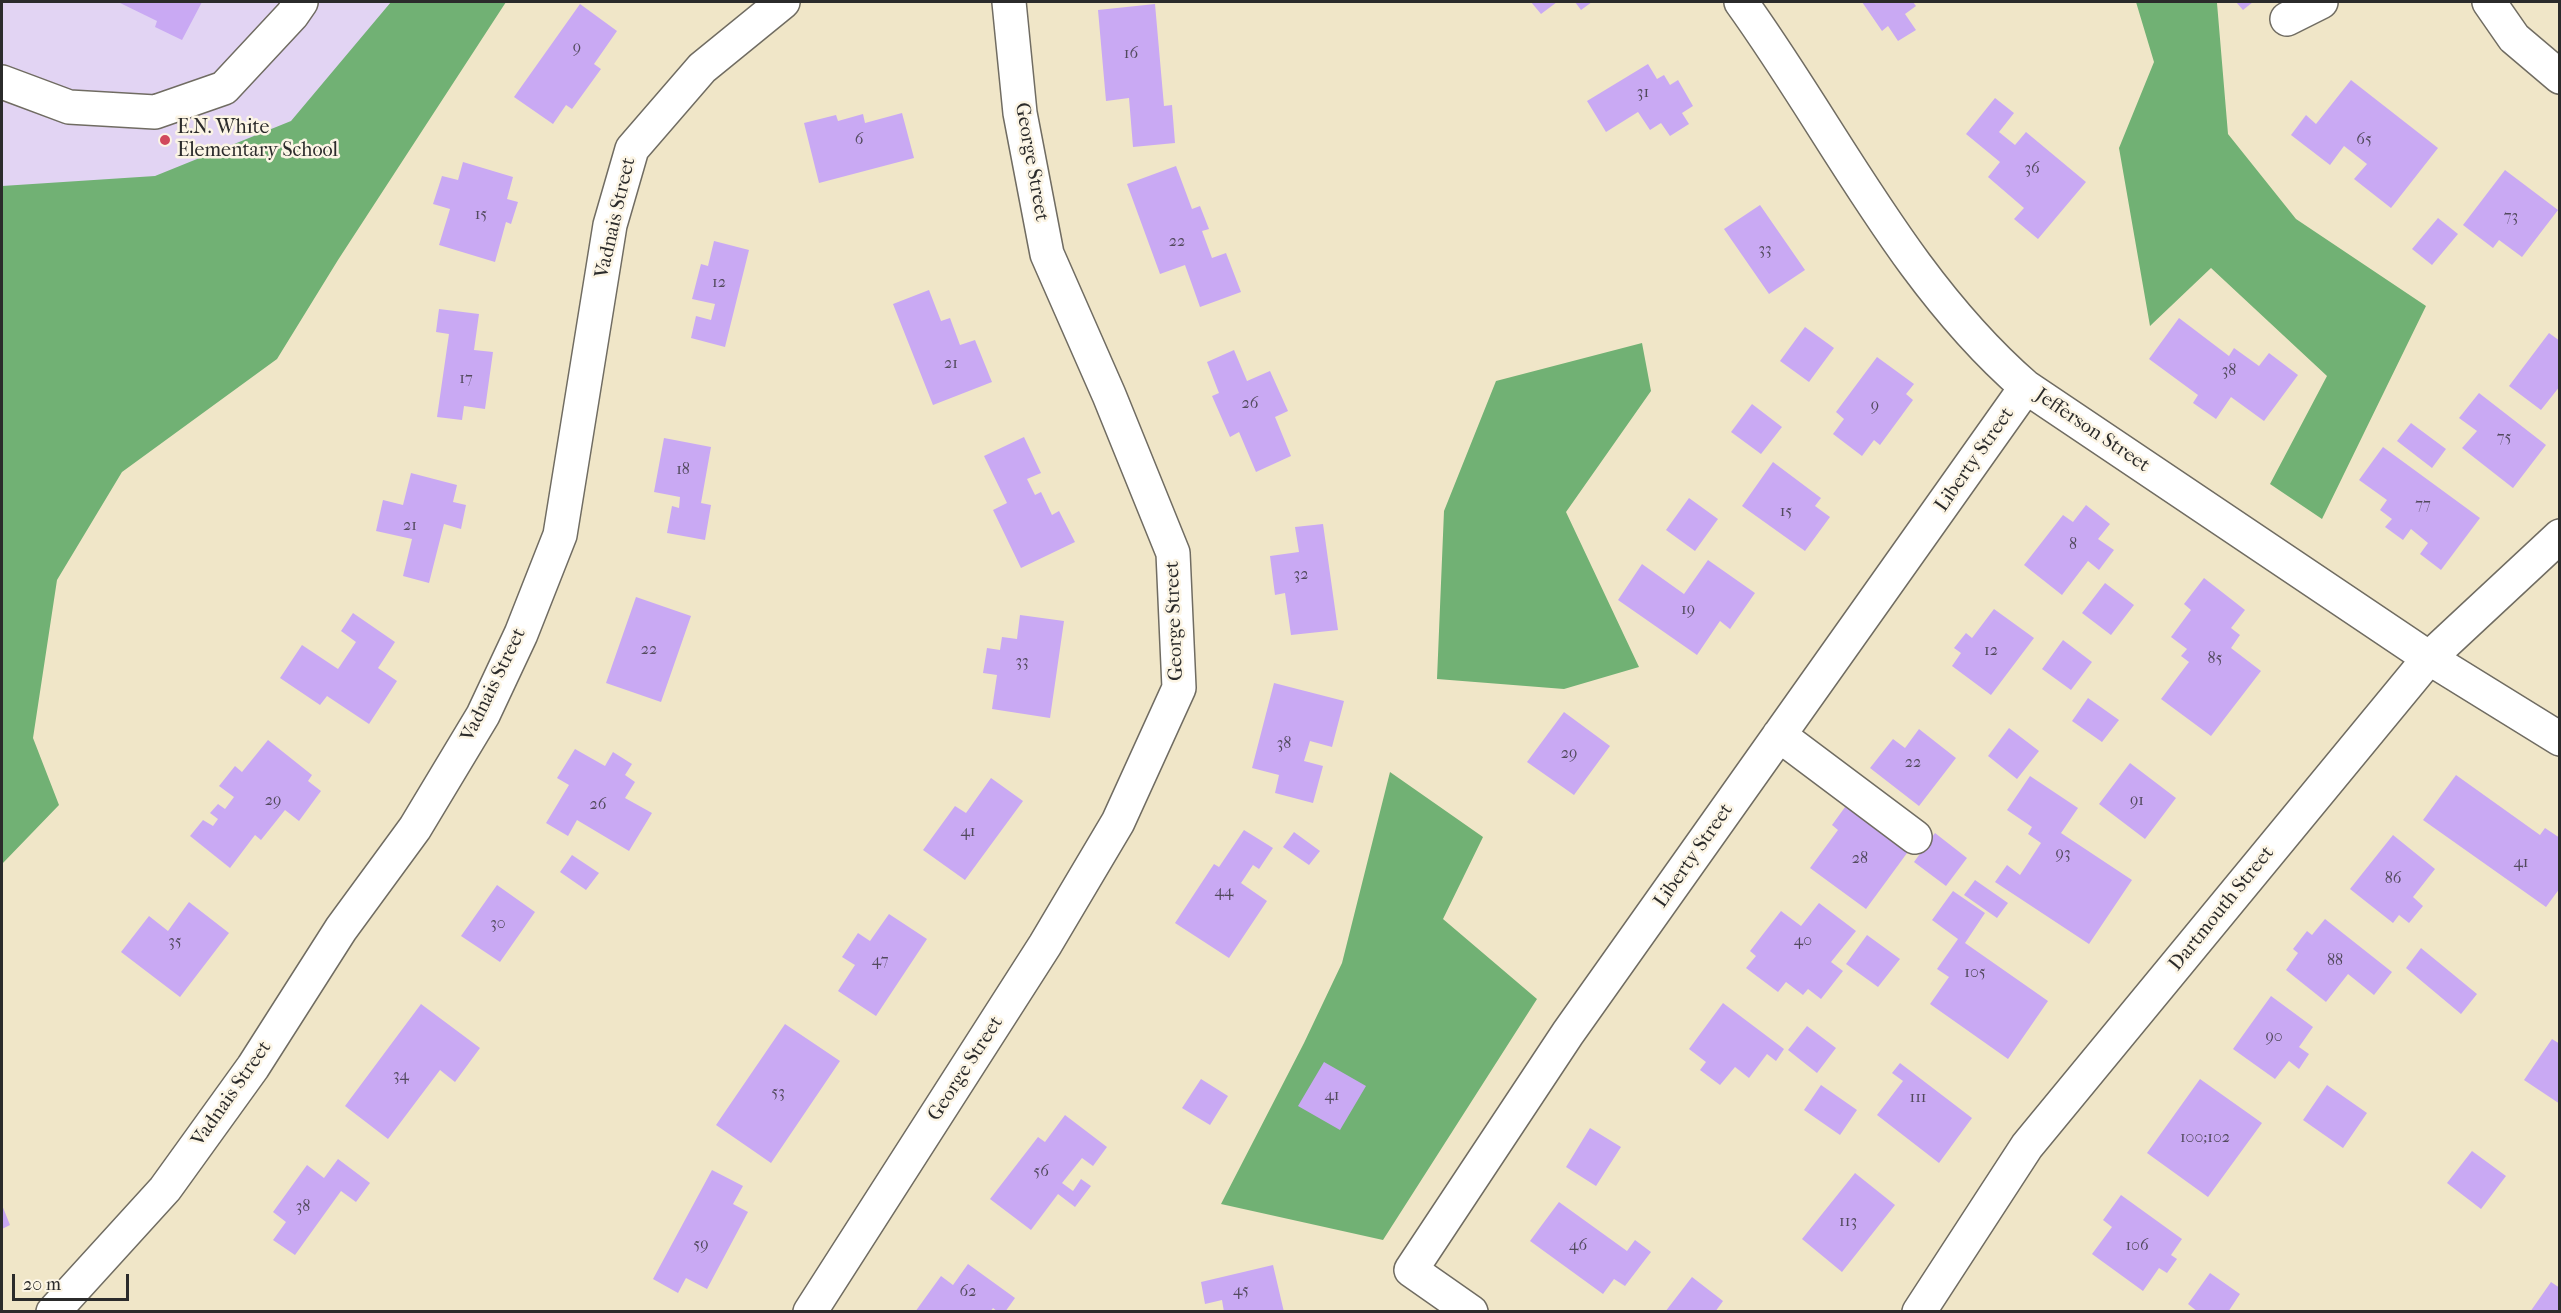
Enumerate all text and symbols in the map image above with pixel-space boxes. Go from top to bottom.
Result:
house number: 9 [573,38,581,58]
house number: 16 [1124,44,1138,64]
house number: 31 [1637,83,1649,103]
street label: George Street [1009,101,1053,223]
place label: E.N. White Elementary School [177,116,338,163]
house number: 6 [855,130,863,150]
house number: 65 [2356,130,2372,150]
marker: E.N. White Elementary School [158,133,172,147]
street label: Vadnais Street [590,155,642,281]
house number: 36 [2024,159,2040,179]
house number: 15 [475,205,487,225]
house number: 73 [2504,207,2518,227]
house number: 22 [1169,232,1185,252]
house number: 33 [1758,240,1772,260]
house number: 12 [712,273,726,293]
house number: 21 [944,354,958,374]
house number: 38 [2222,361,2236,381]
house number: 17 [459,369,473,389]
street label: Jefferson Street [2030,384,2154,478]
house number: 26 [1242,394,1258,414]
house number: 9 [1871,396,1879,416]
street label: Liberty Street [1930,403,2020,517]
house number: 75 [2497,428,2511,448]
house number: 18 [676,460,690,480]
house number: 77 [2415,495,2431,515]
house number: 15 [1780,502,1792,522]
house number: 21 [403,516,417,536]
house number: 8 [2069,535,2077,555]
street label: George Street [1161,561,1189,681]
house number: 32 [1294,565,1308,585]
house number: 19 [1681,600,1695,620]
street label: Vadnais Street [456,624,532,746]
house number: 22 [641,640,657,660]
house number: 12 [1984,641,1998,661]
house number: 85 [2208,649,2222,669]
house number: 33 [1015,652,1029,672]
house number: 38 [1277,734,1291,754]
house number: 29 [1561,744,1577,764]
house number: 22 [1905,753,1921,773]
house number: 29 [265,791,281,811]
house number: 91 [2130,791,2144,811]
house number: 26 [590,795,606,815]
street label: Liberty Street [1649,799,1739,913]
house number: 41 [960,822,976,842]
street label: Dartmouth Street [2164,842,2280,976]
house number: 93 [2056,844,2070,864]
house number: 28 [1852,849,1868,869]
house number: 41 [2513,853,2529,873]
house number: 86 [2385,869,2401,889]
house number: 44 [1215,882,1233,902]
house number: 30 [490,914,506,934]
house number: 40 [1794,931,1812,951]
house number: 35 [168,932,182,952]
house number: 47 [872,951,888,971]
house number: 88 [2327,951,2343,971]
house number: 105 [1964,963,1986,983]
street label: George Street [923,1012,1009,1126]
house number: 90 [2265,1027,2283,1047]
street label: Vadnais Street [187,1037,277,1151]
house number: 34 [393,1066,409,1086]
house number: 53 [771,1083,785,1103]
house number: 41 [1324,1086,1340,1106]
house number: 111 [1909,1088,1927,1108]
house number: 100;102 [2180,1128,2230,1148]
house number: 56 [1033,1162,1049,1182]
house number: 38 [296,1197,310,1217]
house number: 113 [1839,1212,1857,1232]
house number: 59 [693,1235,709,1255]
house number: 46 [1569,1236,1587,1256]
house number: 106 [2125,1236,2149,1256]
scale bar [15,1262,132,1300]
text: 20 m [23,1274,61,1295]
house number: 45 [1233,1281,1249,1301]
house number: 62 [960,1282,976,1302]

